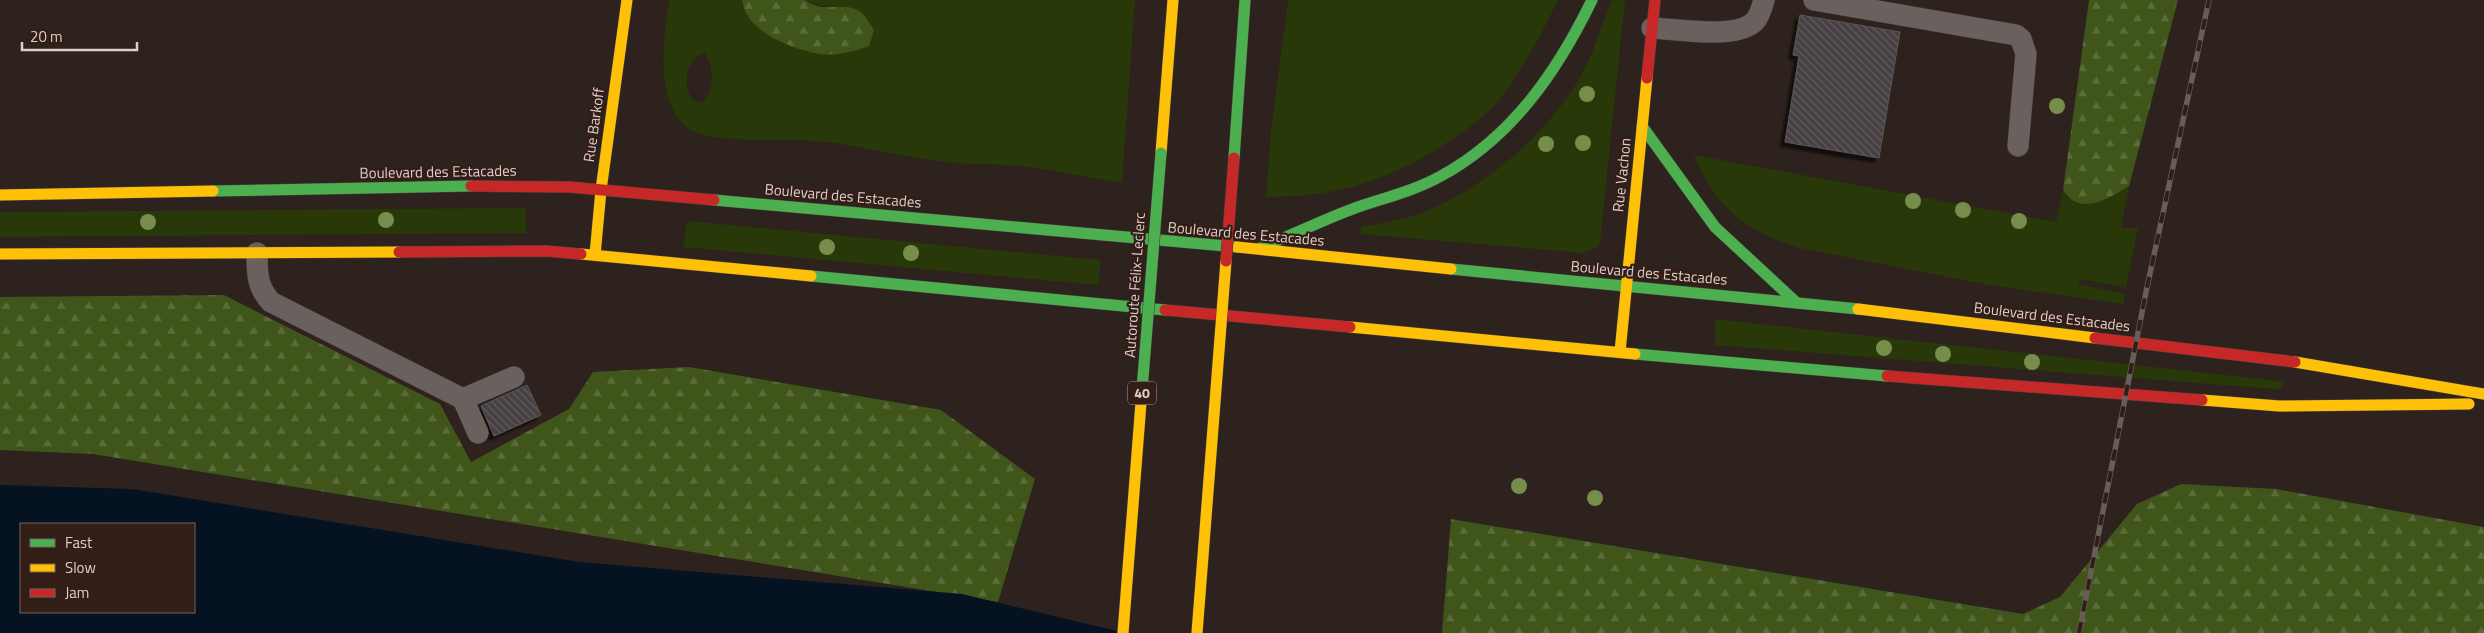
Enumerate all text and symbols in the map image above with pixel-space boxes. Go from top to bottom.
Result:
scale bar [22,20,138,52]
text: 20 m [30,25,63,48]
street label: Rue Barkoff [577,86,610,164]
street label: Rue Vachon [1606,137,1637,213]
street label: Boulevard des Estacades [359,159,517,184]
street label: Boulevard des Estacades [764,177,922,214]
street label: Autoroute Félix-Leclerc [1118,211,1151,359]
street label: Boulevard des Estacades [1167,215,1325,252]
street label: Boulevard des Estacades [1570,254,1728,291]
street label: Boulevard des Estacades [1973,296,2132,338]
road number: 40 [1128,382,1156,404]
legend [20,523,195,613]
text: Fast [65,531,93,554]
text: Slow [65,556,96,579]
text: Jam [65,581,89,604]

